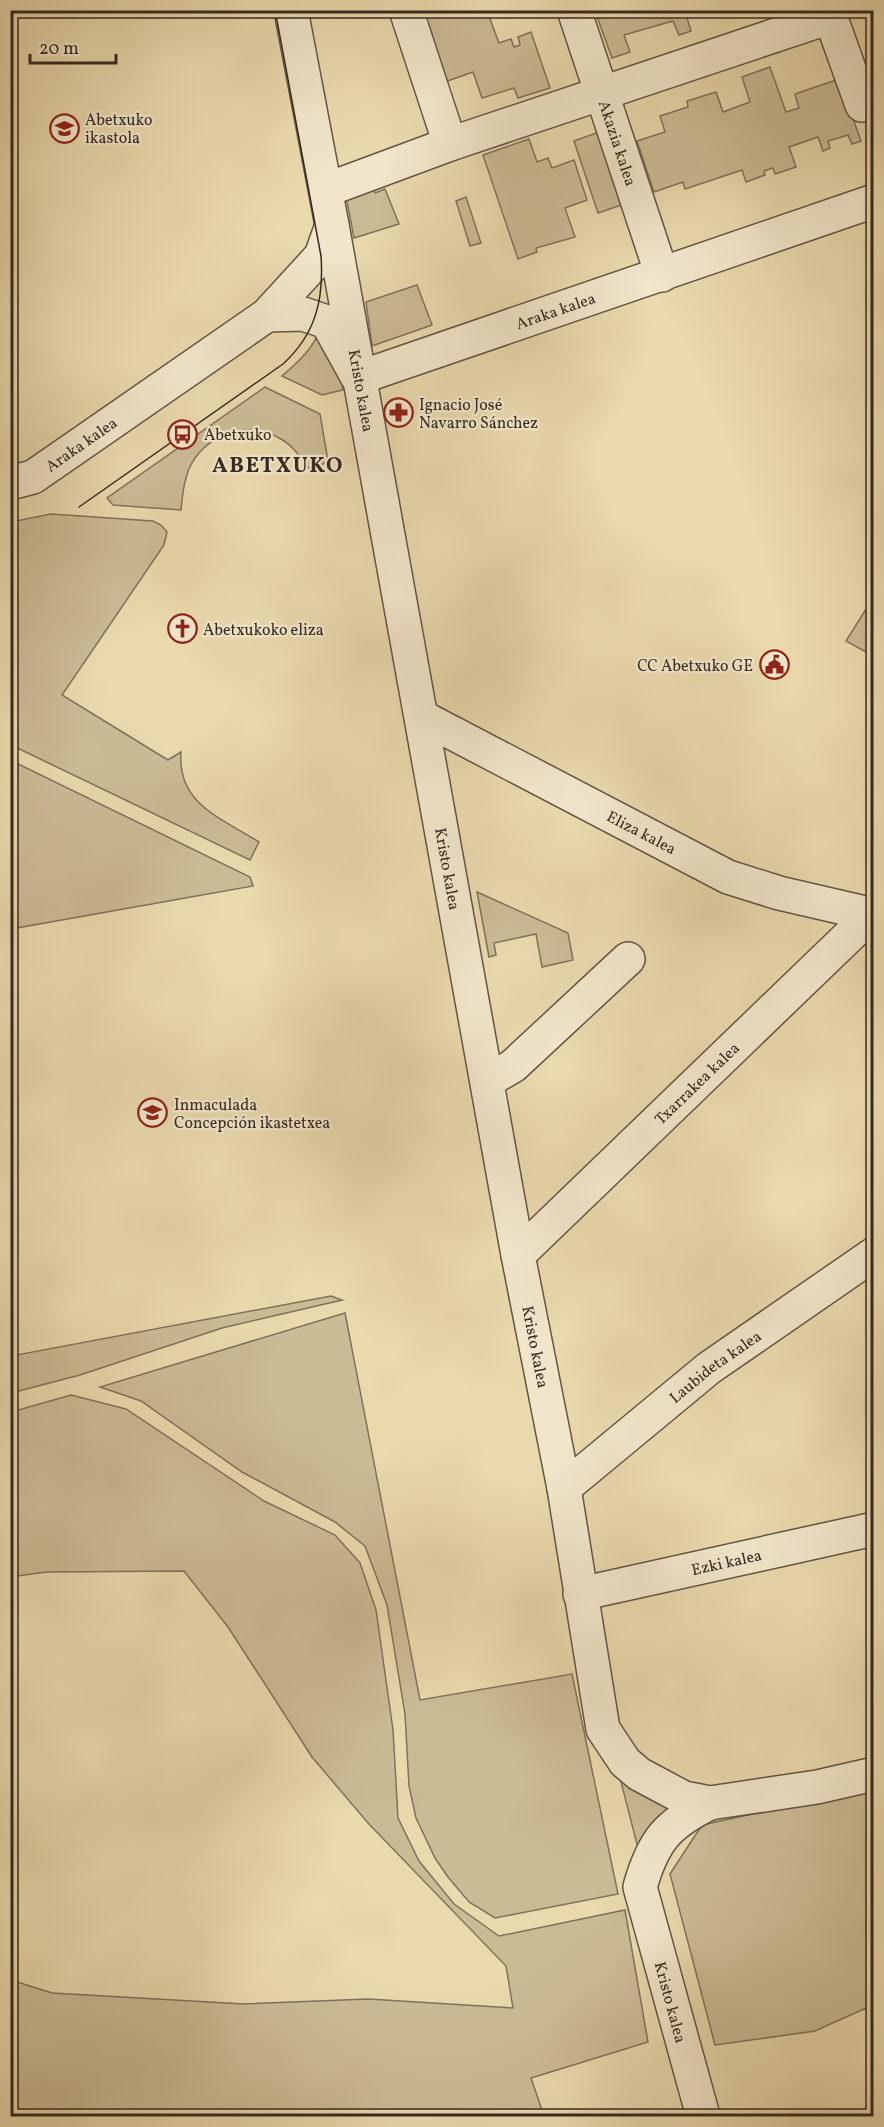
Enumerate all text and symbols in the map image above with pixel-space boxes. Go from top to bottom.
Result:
scale bar [30,27,116,65]
text: 20 m [39,37,79,62]
street label: Akazia kalea [592,98,641,189]
place label: Abetxuko ikastola [85,110,153,150]
school or university icon: Abetxuko ikastola [48,112,80,144]
street label: Araka kalea [513,288,599,336]
street label: Kristo kalea [342,348,378,434]
place label: Ignacio José Navarro Sánchez [419,395,538,435]
pharmacy icon: Ignacio José Navarro Sánchez [382,397,414,429]
street label: Araka kalea [42,413,122,478]
bus stop icon: Abetxuko [167,418,199,450]
place label: Abetxuko [204,425,272,447]
district label: ABETXUKO [212,451,344,482]
church icon: Abetxukoko eliza [166,613,198,645]
place label: Abetxukoko eliza [203,620,324,642]
public building icon: CC Abetxuko GE [758,649,790,681]
place label: CC Abetxuko GE [637,656,753,678]
street label: Eliza kalea [602,806,679,861]
street label: Kristo kalea [428,826,465,912]
street label: Txarrakea kalea [651,1038,745,1131]
place label: Inmaculada Concepción ikastetxea [174,1095,330,1135]
school or university icon: Inmaculada Concepción ikastetxea [137,1097,169,1129]
street label: Kristo kalea [515,1304,553,1390]
street label: Laubideta kalea [665,1326,766,1409]
street label: Ezki kalea [690,1545,764,1582]
street label: Kristo kalea [648,1959,690,2046]

